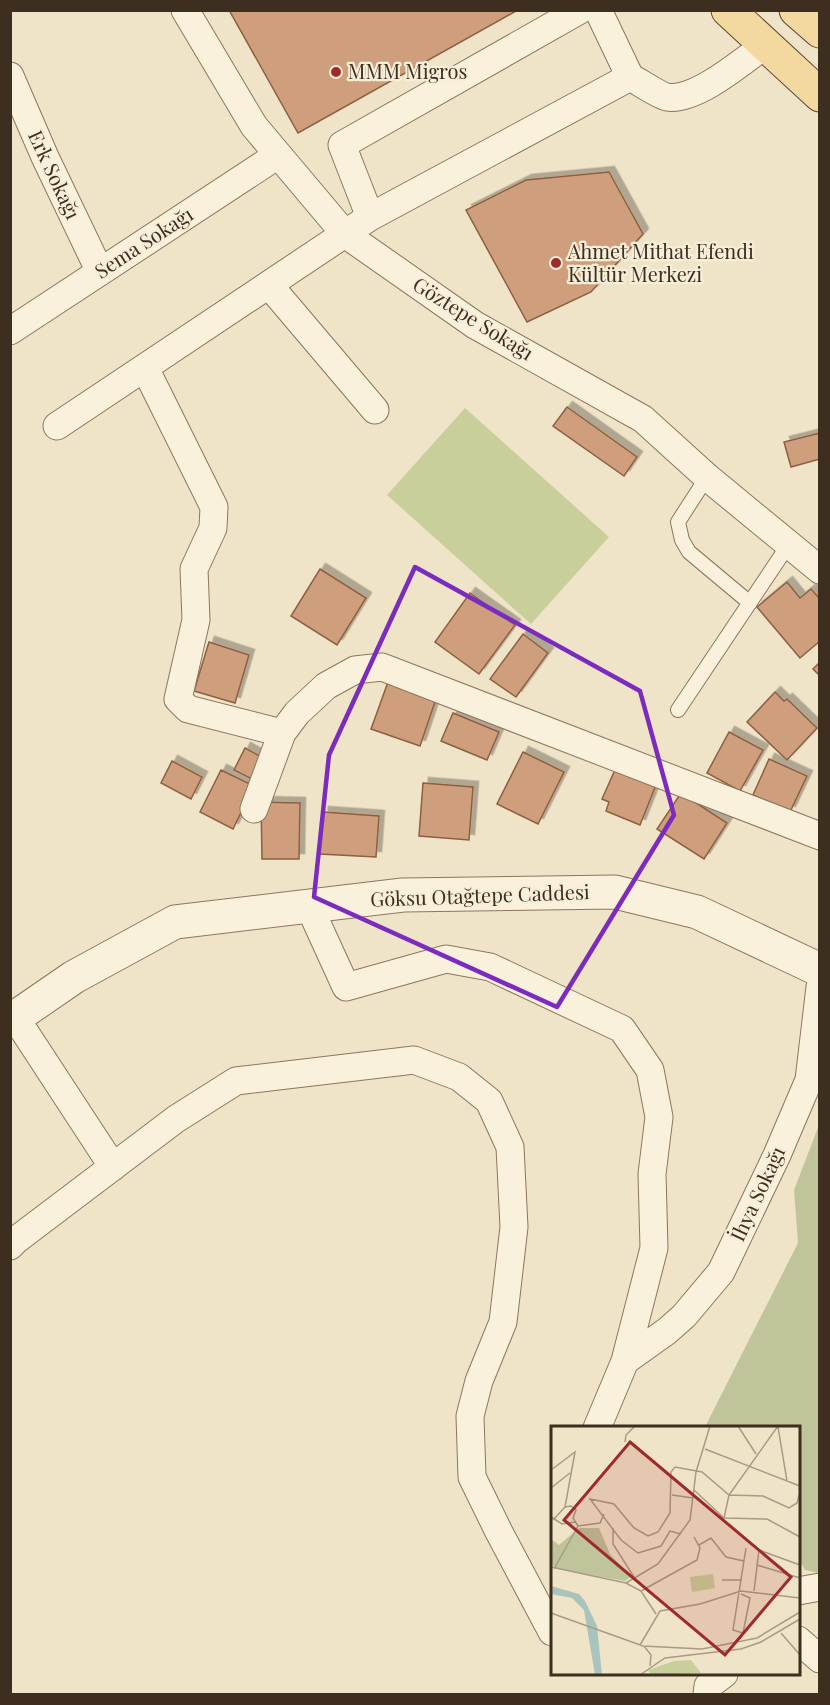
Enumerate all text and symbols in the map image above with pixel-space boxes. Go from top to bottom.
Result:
place label: MMM Migros [348,57,467,84]
marker: MMM Migros [329,65,343,79]
street label: Erk Sokağı [23,126,88,223]
street label: Sema Sokağı [89,200,198,284]
place label: Ahmet Mithat Efendi Kültür Merkezi [567,237,754,287]
marker: Ahmet Mithat Efendi Kültür Merkezi [549,256,563,270]
street label: Göztepe Sokağı [408,270,539,366]
street label: Göksu Otağtepe Caddesi [370,877,590,912]
street label: İhya Sokağı [723,1141,790,1245]
inset map [551,1426,800,1675]

